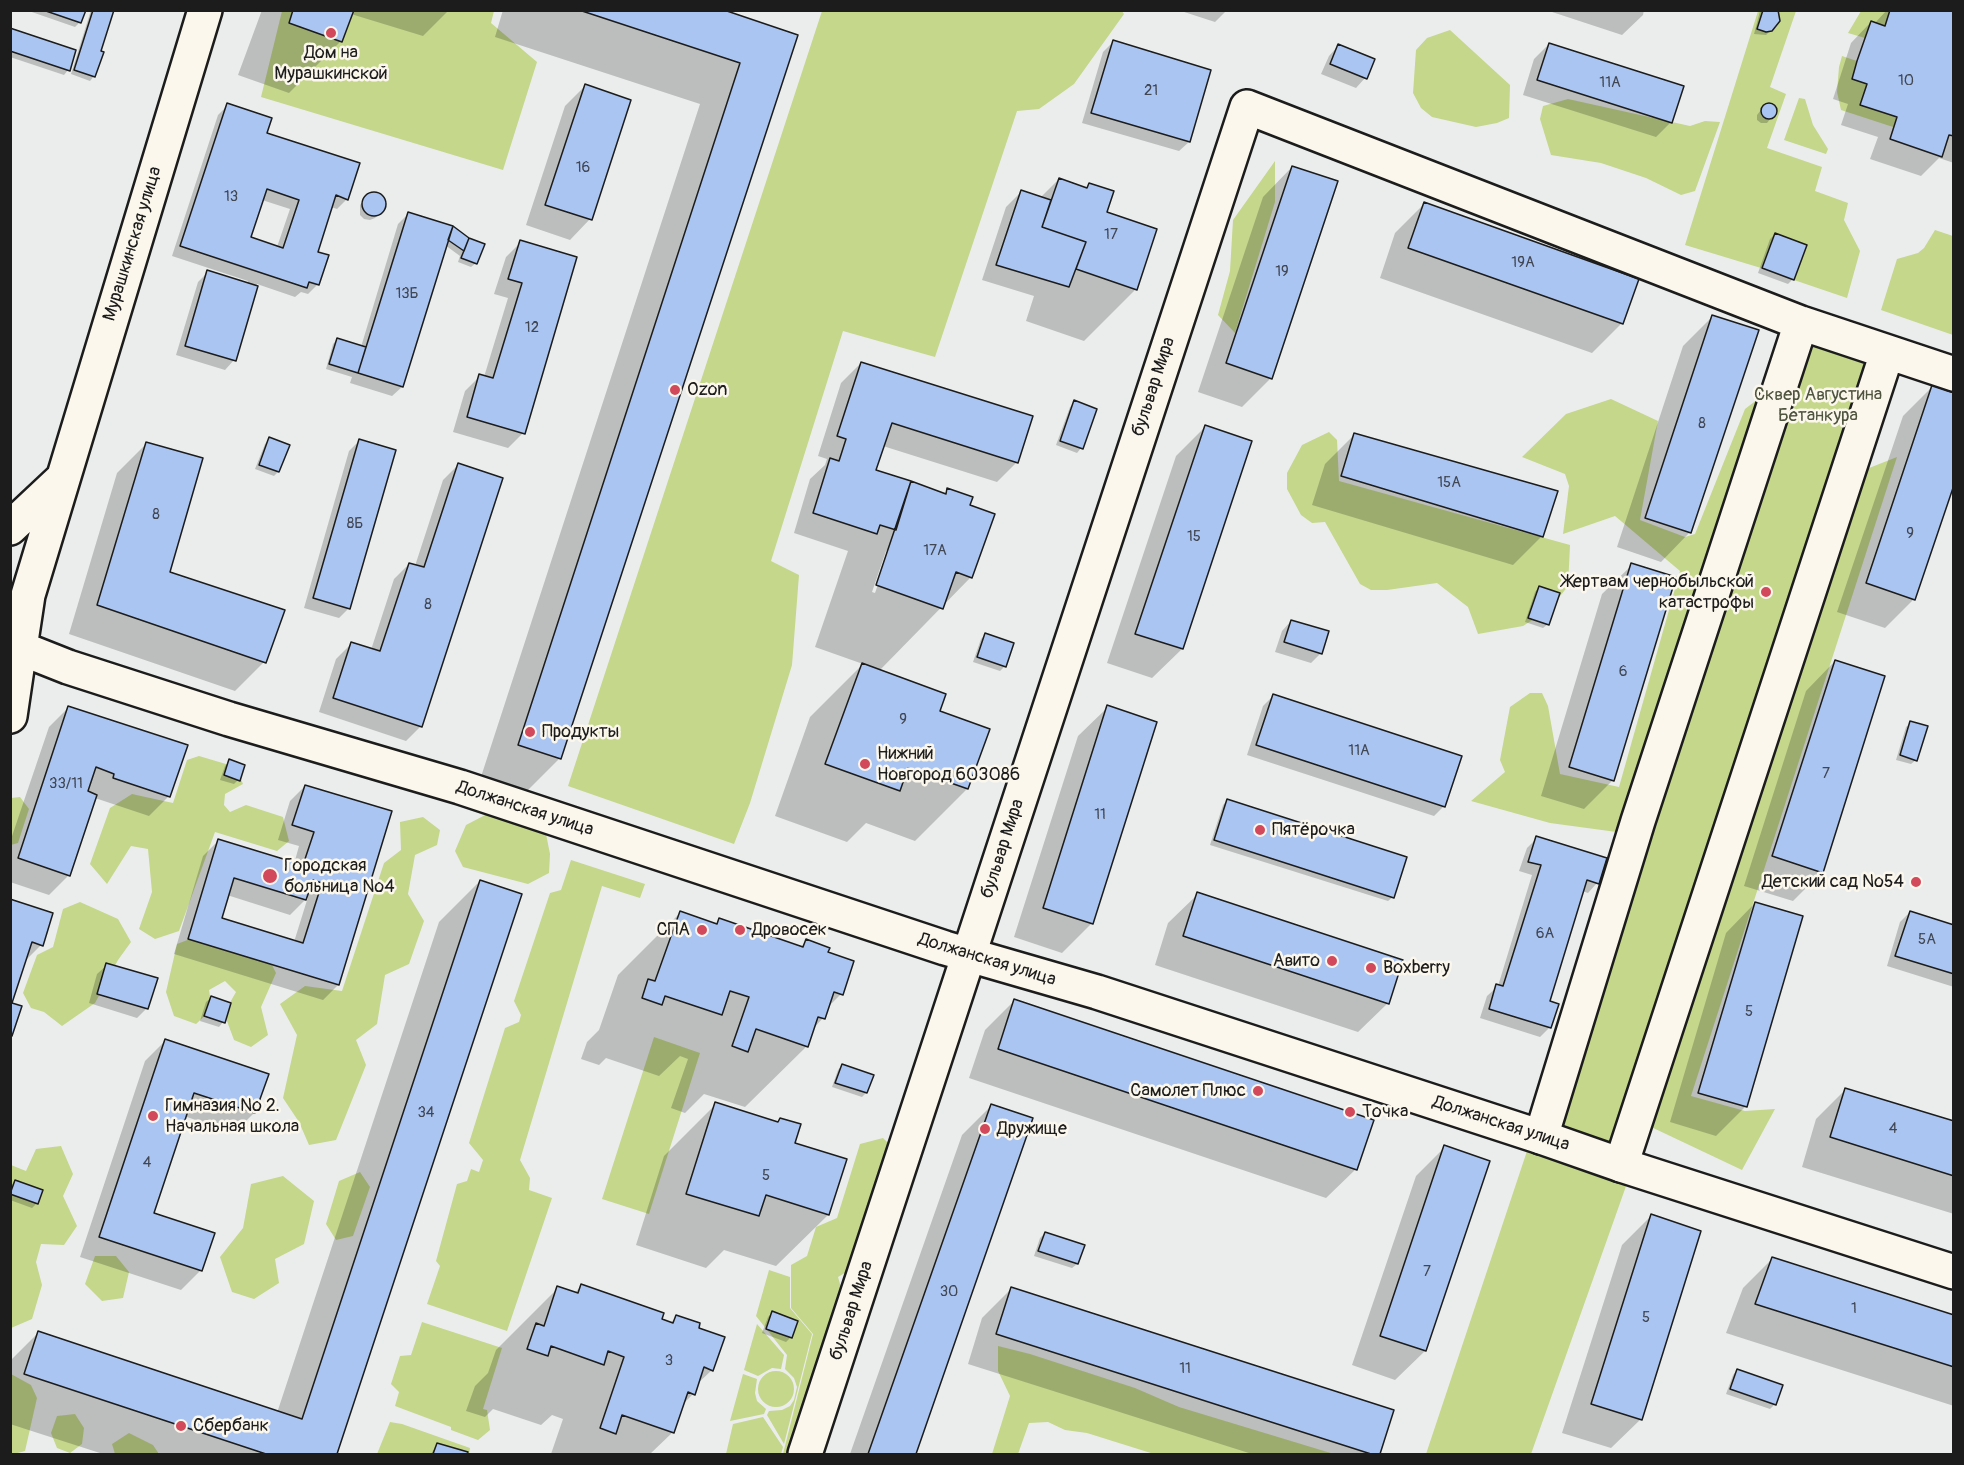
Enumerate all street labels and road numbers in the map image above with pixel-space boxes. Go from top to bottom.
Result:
street label: Мурашкинская улица [99,164,167,324]
street label: бульвар Мира [1128,335,1180,439]
street label: Должанская улица [454,777,596,841]
street label: бульвар Мира [977,797,1029,901]
street label: Должанская улица [916,929,1058,991]
street label: Должанская улица [1430,1092,1572,1156]
street label: бульвар Мира [826,1259,878,1363]

